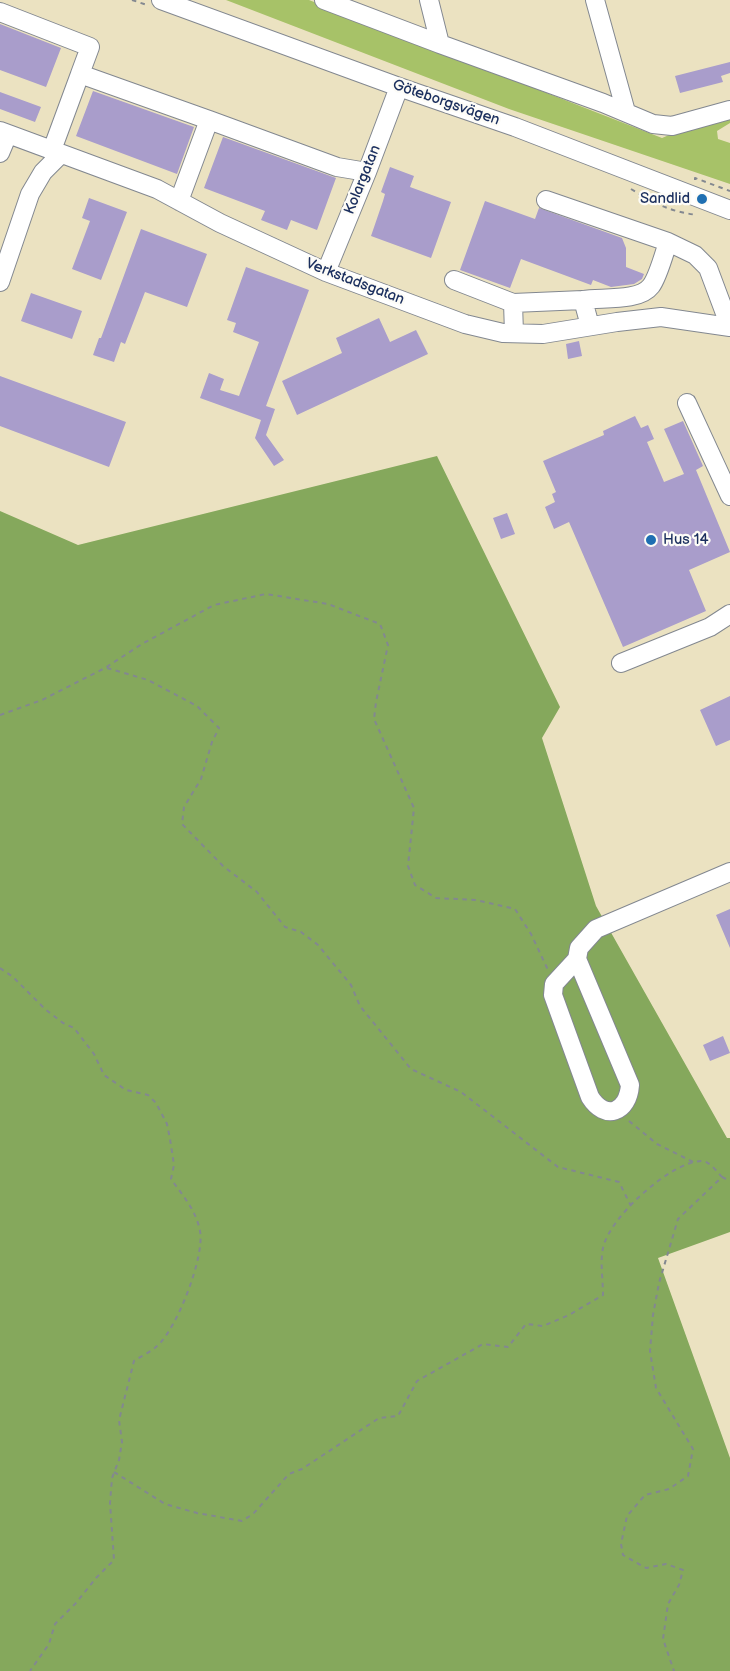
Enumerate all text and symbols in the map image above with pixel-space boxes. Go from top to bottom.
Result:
street label: Göteborgsvägen [390,76,502,130]
street label: Kolargatan [341,143,385,217]
place label: Sandlid [640,190,690,208]
marker: Sandlid [695,192,709,206]
street label: Verkstadsgatan [303,255,407,309]
place label: Hus 14 [663,531,709,549]
marker: Hus 14 [644,533,658,547]

